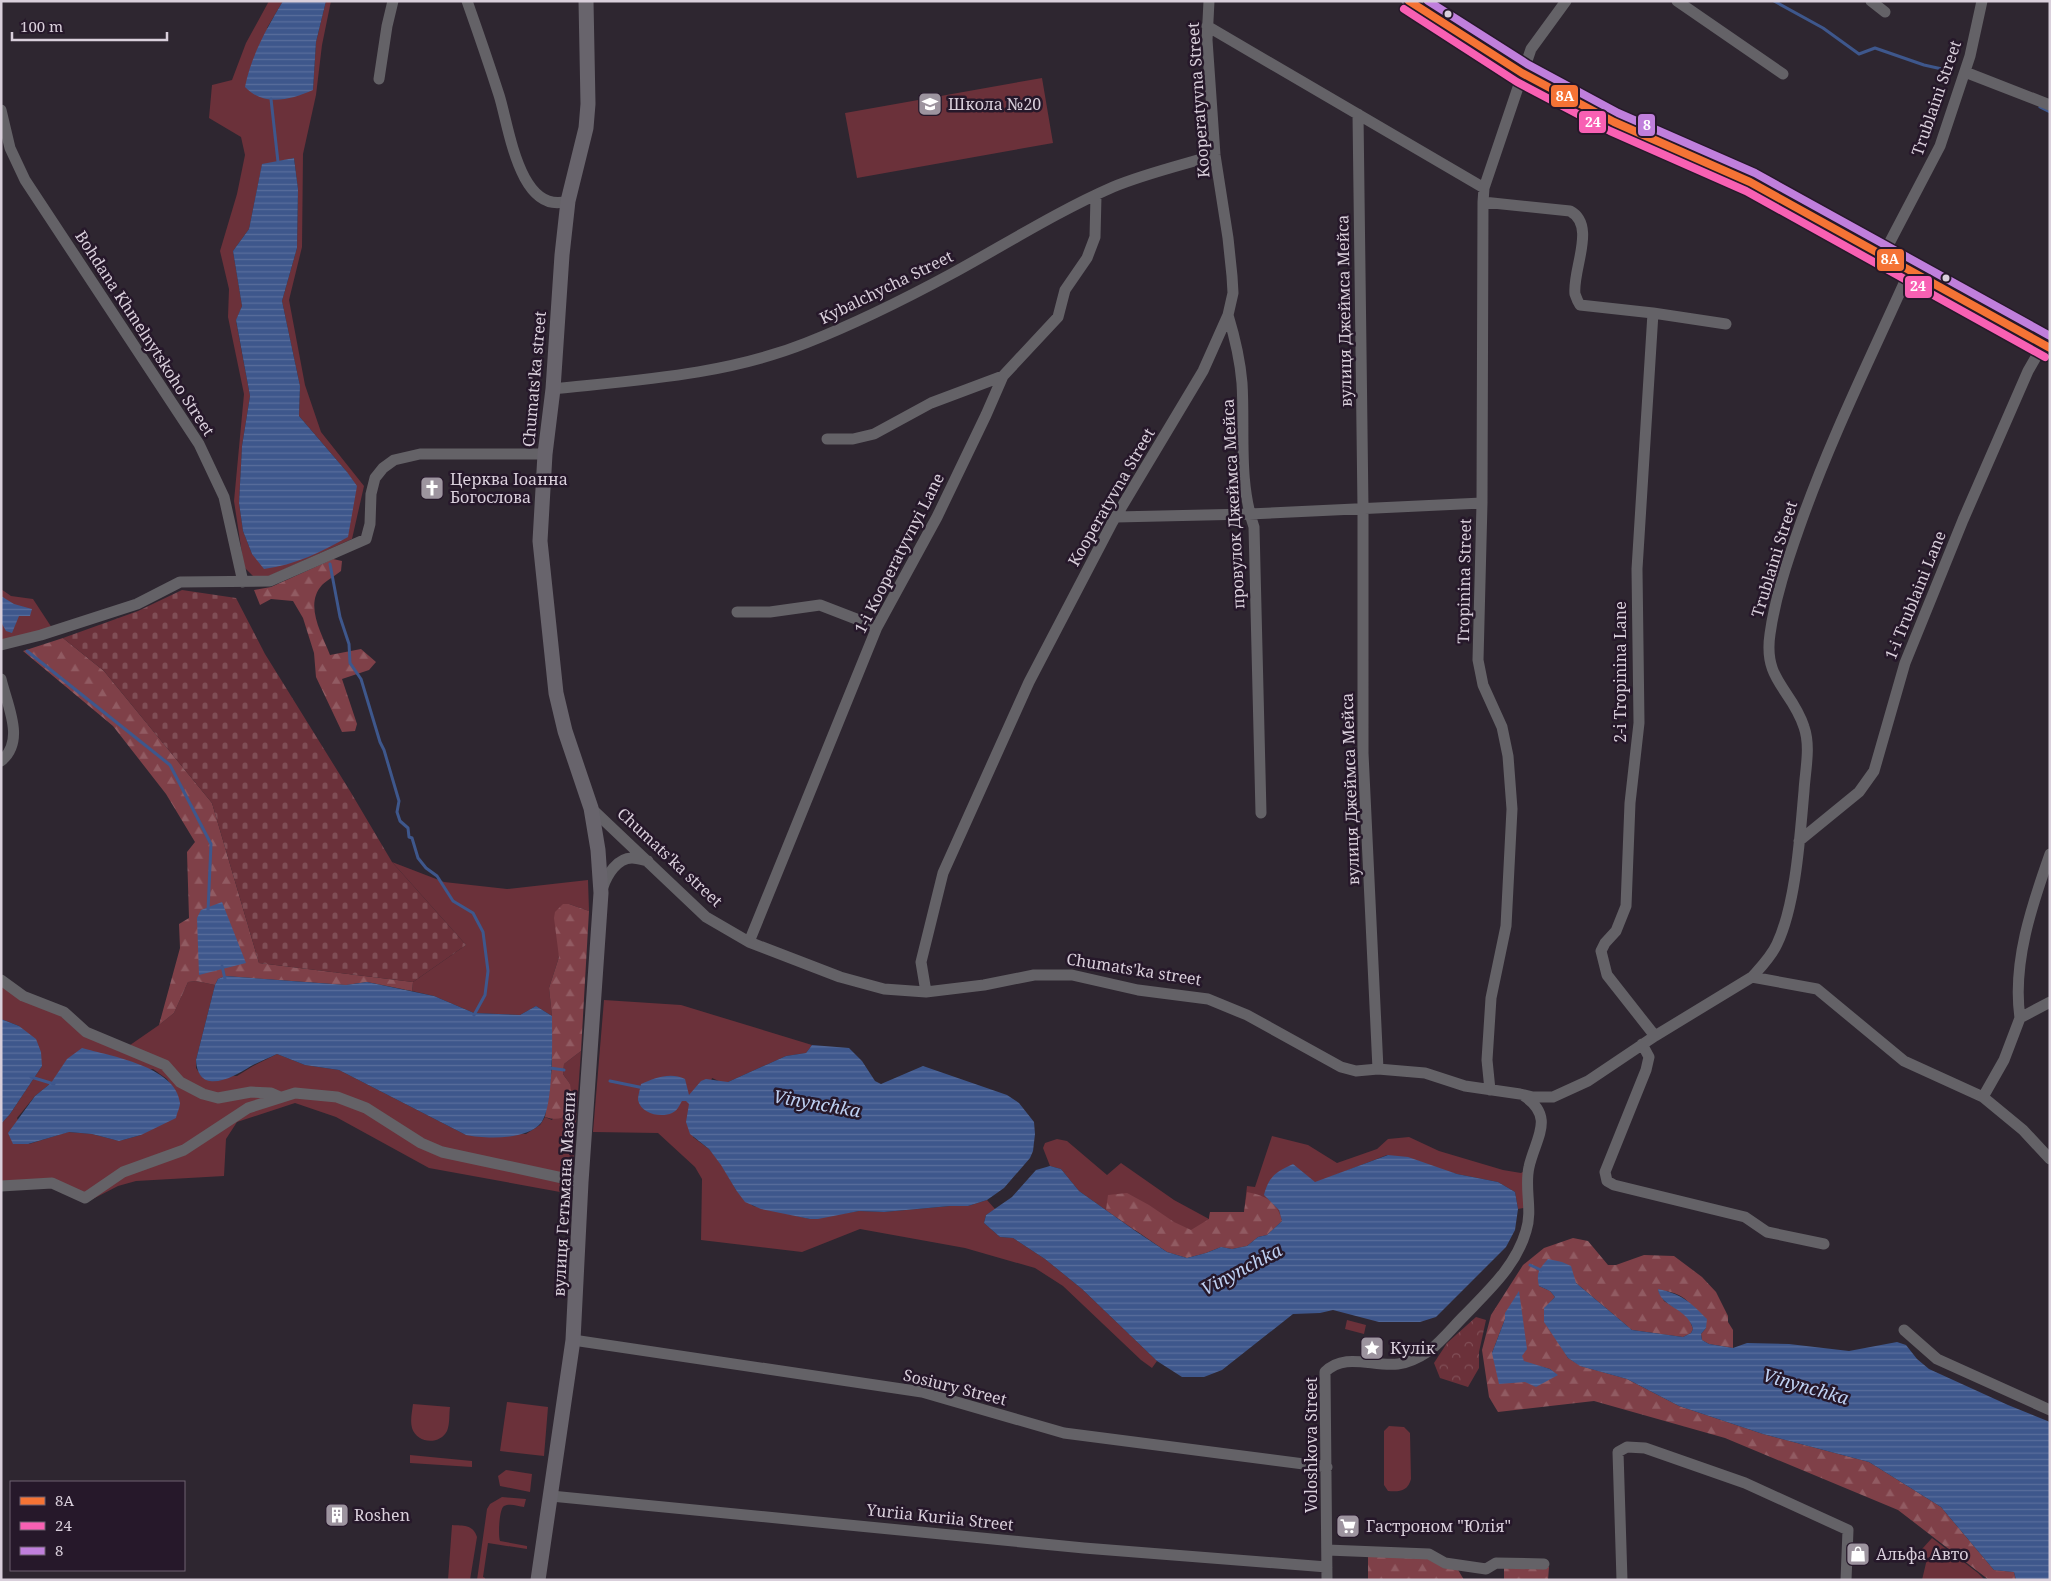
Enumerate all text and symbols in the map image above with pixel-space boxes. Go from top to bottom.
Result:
unlabelled marker [1443,9,1453,19]
scale bar [12,10,168,42]
text: 100 m [20,16,63,36]
street label: Kooperatyvna Street [1182,21,1214,179]
street label: Trublaini Street [1906,37,1966,159]
line badge: 8А [1550,84,1579,108]
text: 8А [1556,86,1575,105]
school or university icon: Школа №20 [917,91,943,117]
place label: Школа №20 [948,93,1041,115]
line badge: 24 [1578,110,1607,134]
text: 24 [1585,112,1601,131]
line badge: 8 [1637,113,1656,137]
text: 8 [1643,115,1651,134]
street label: вулиця Джеймса Мейса [1331,215,1357,407]
street label: Bohdana Khmelnytskoho Street [70,226,220,440]
street label: Kybalchycha Street [816,245,957,329]
line badge: 8А [1876,248,1905,272]
text: 8А [1881,249,1900,268]
unlabelled marker [1941,273,1951,283]
line badge: 24 [1904,275,1933,299]
text: 24 [1910,276,1926,295]
street label: Chumats'ka street [517,310,551,448]
street label: провулок Джеймса Мейса [1217,398,1249,610]
street label: Kooperatyvna Street [1062,424,1160,570]
place label: Церква Іоанна Богослова [450,468,568,508]
street label: 1-i Kooperatyvnyi Lane [849,469,949,637]
church icon: Церква Іоанна Богослова [419,475,445,501]
street label: Trublaini Street [1746,498,1802,620]
street label: Tropinina Street [1452,518,1476,644]
street label: 1-i Trublaini Lane [1879,527,1951,663]
street label: 2-i Tropinina Lane [1609,601,1631,743]
street label: вулиця Джеймса Мейса [1336,692,1364,886]
street label: Chumats'ka street [613,802,728,912]
street label: Chumats'ka street [1065,947,1203,991]
water label: Vinynchka [771,1083,863,1123]
street label: вулиця Гетьмана Мазепи [548,1091,580,1297]
water label: Vinynchka [1196,1237,1286,1300]
place icon: Кулік [1359,1335,1385,1361]
place label: Кулік [1390,1337,1436,1359]
water label: Vinynchka [1760,1362,1852,1410]
street label: Sosiury Street [901,1364,1009,1411]
street label: Voloshkova Street [1300,1377,1322,1513]
legend [10,1481,185,1571]
text: 8А [55,1490,74,1510]
street label: Yuriia Kuriia Street [864,1498,1015,1536]
building icon: Roshen [324,1502,350,1528]
place label: Roshen [354,1504,410,1526]
supermarket icon: Гастроном "Юлія" [1335,1513,1361,1539]
text: 24 [55,1515,72,1535]
place label: Гастроном "Юлія" [1366,1515,1511,1537]
text: 8 [55,1540,63,1560]
shop icon: Альфа Авто [1845,1541,1871,1567]
place label: Альфа Авто [1876,1543,1968,1565]

